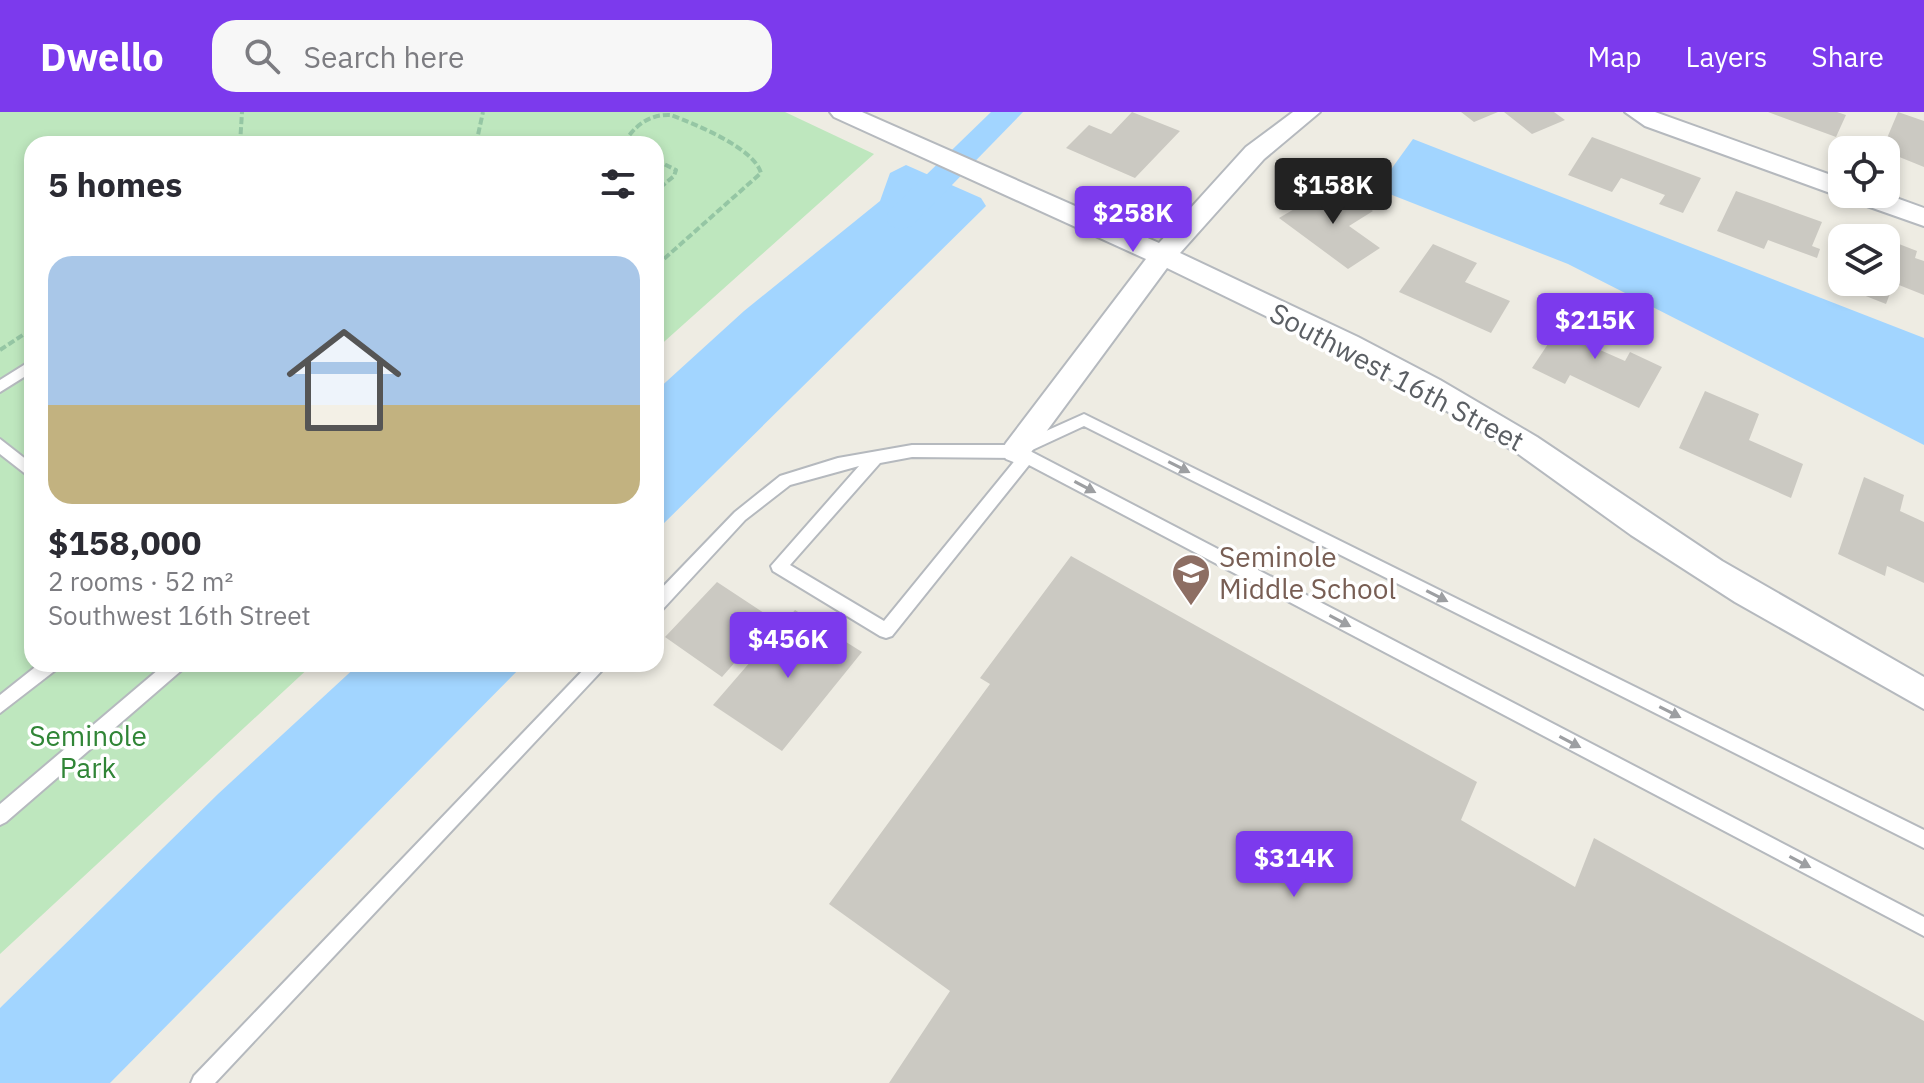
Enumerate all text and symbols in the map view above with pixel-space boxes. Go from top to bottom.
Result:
search box [212,20,772,92]
text: Dwello [40,32,164,81]
icon: search [240,34,284,78]
text: Search here [304,37,464,76]
text: Map [1587,38,1641,75]
text: Layers [1685,38,1767,75]
text: Share [1811,38,1884,75]
map controls [1828,136,1900,296]
button: locate [1828,136,1900,208]
pin: $158K [1277,158,1389,226]
text: 5 homes [48,162,183,206]
icon: filters [596,162,640,206]
text: $158K [1293,167,1373,201]
pin: $258K [1077,186,1189,254]
text: $258K [1093,195,1173,229]
button: layers [1828,224,1900,296]
pin: $215K [1539,293,1651,361]
street label: Southwest 16th Street [1264,294,1531,459]
text: $215K [1555,302,1635,336]
icon: home [272,308,416,452]
one-way arrow [1168,460,1191,474]
one-way arrow [1073,480,1096,493]
text: $158,000 [48,520,201,564]
place label: Seminole Middle School [1219,538,1396,607]
school or university icon: Seminole Middle School [1170,552,1212,607]
text: 2 rooms · 52 m² [48,564,233,598]
one-way arrow [1425,589,1448,603]
text: Southwest 16th Street [48,598,311,632]
pin: $456K [732,612,844,680]
one-way arrow [1328,614,1351,627]
text: $456K [748,621,828,655]
one-way arrow [1658,705,1681,719]
park label: Seminole Park [29,717,147,786]
one-way arrow [1558,735,1581,748]
pin: $314K [1238,831,1350,899]
text: $314K [1254,840,1334,874]
one-way arrow [1789,855,1811,869]

